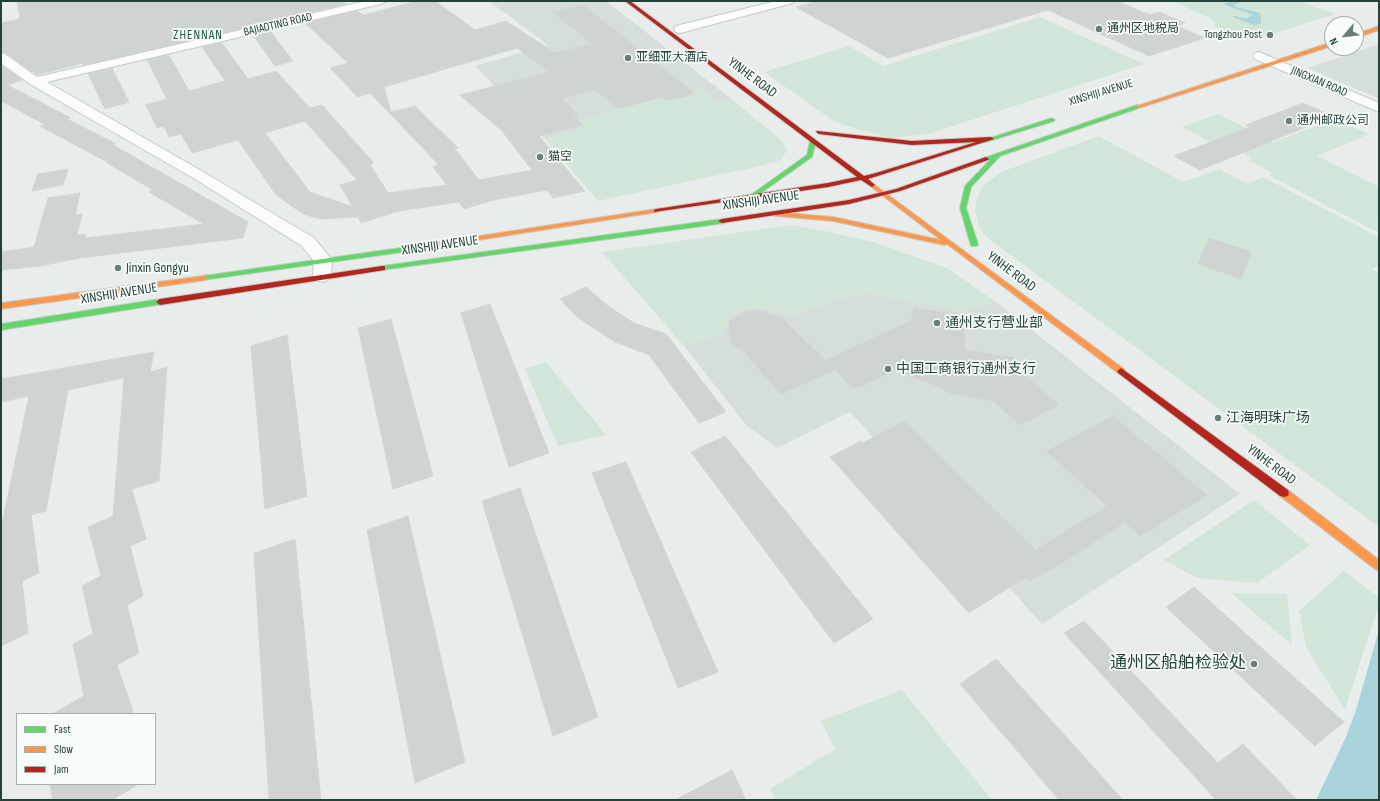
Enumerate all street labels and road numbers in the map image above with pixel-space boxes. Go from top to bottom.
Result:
street label: BAJIAOTING ROAD [242,10,314,40]
street label: YINHE ROAD [724,54,780,102]
street label: JINGXIAN ROAD [1289,64,1349,100]
street label: XINSHIJI AVENUE [1067,76,1135,110]
street label: XINSHIJI AVENUE [722,187,800,215]
street label: XINSHIJI AVENUE [401,232,479,260]
street label: YINHE ROAD [983,248,1039,296]
street label: XINSHIJI AVENUE [80,280,158,308]
street label: YINHE ROAD [1243,441,1299,489]

